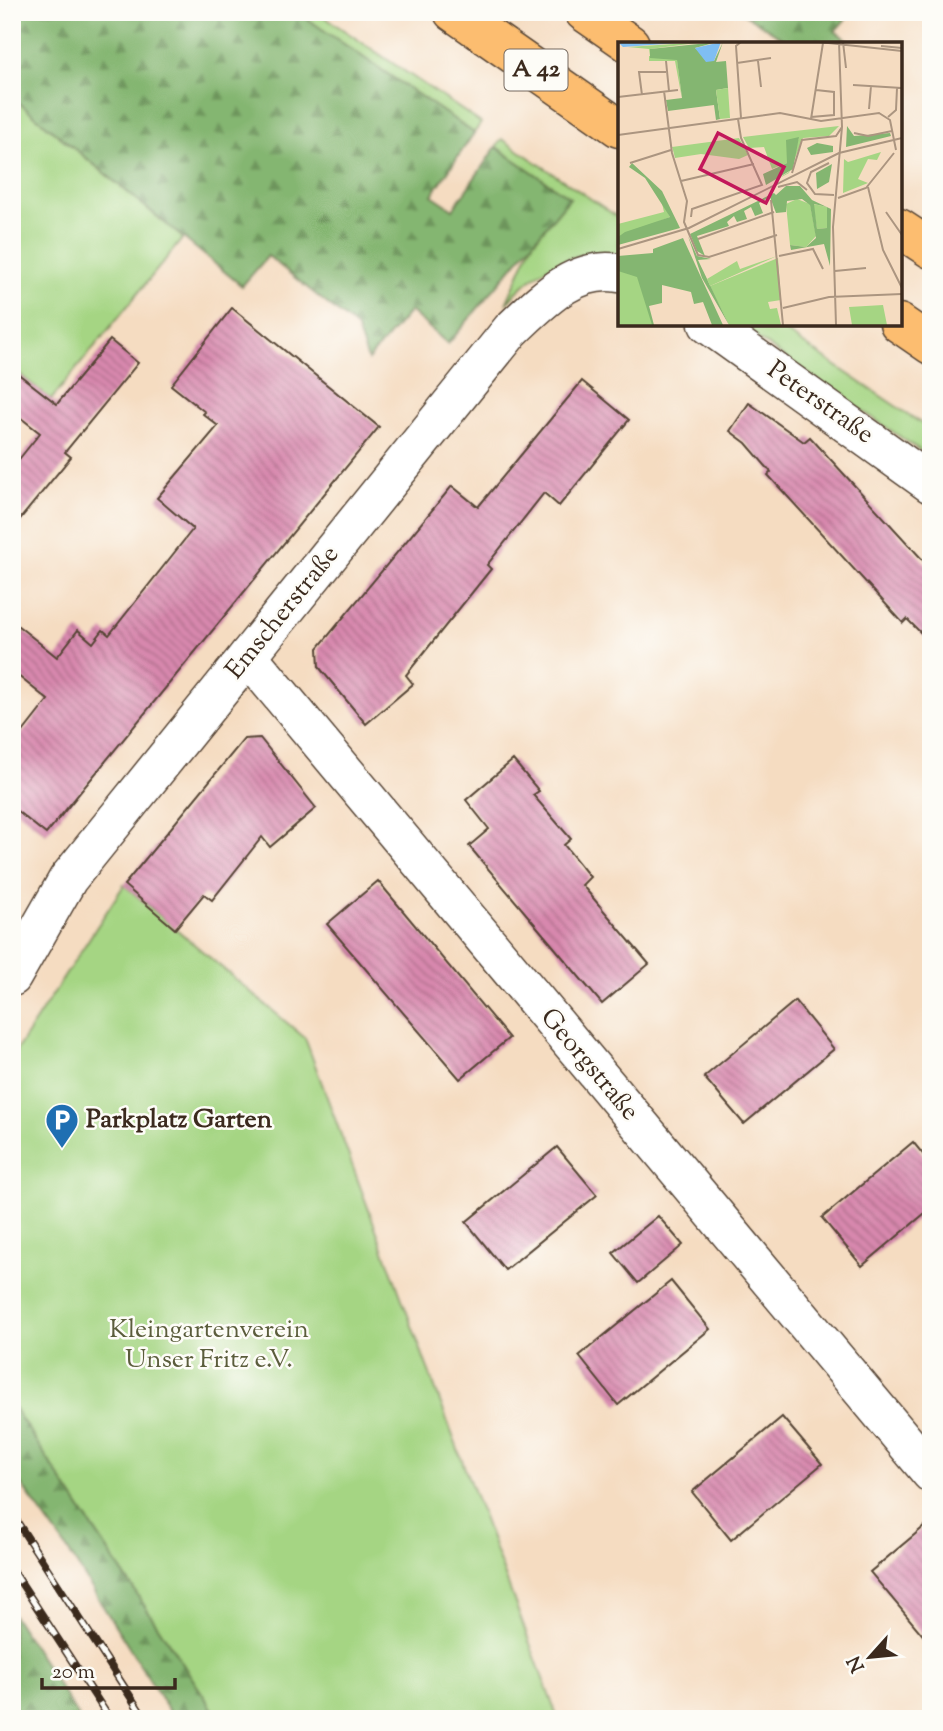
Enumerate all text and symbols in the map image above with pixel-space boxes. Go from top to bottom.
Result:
inset map [618,42,901,326]
road number: A 42 [504,50,568,90]
street label: Peterstraße [759,353,881,453]
street label: Emscherstraße [217,538,349,688]
street label: Georgstraße [531,1001,647,1129]
parking icon: Parkplatz Garten [43,1101,81,1150]
place label: Parkplatz Garten [86,1102,273,1139]
park label: Kleingartenverein Unser Fritz e.V. [109,1312,309,1379]
north arrow [834,1622,904,1692]
scale bar [42,1647,175,1691]
text: N [842,1651,873,1676]
text: 20 m [52,1658,95,1688]

